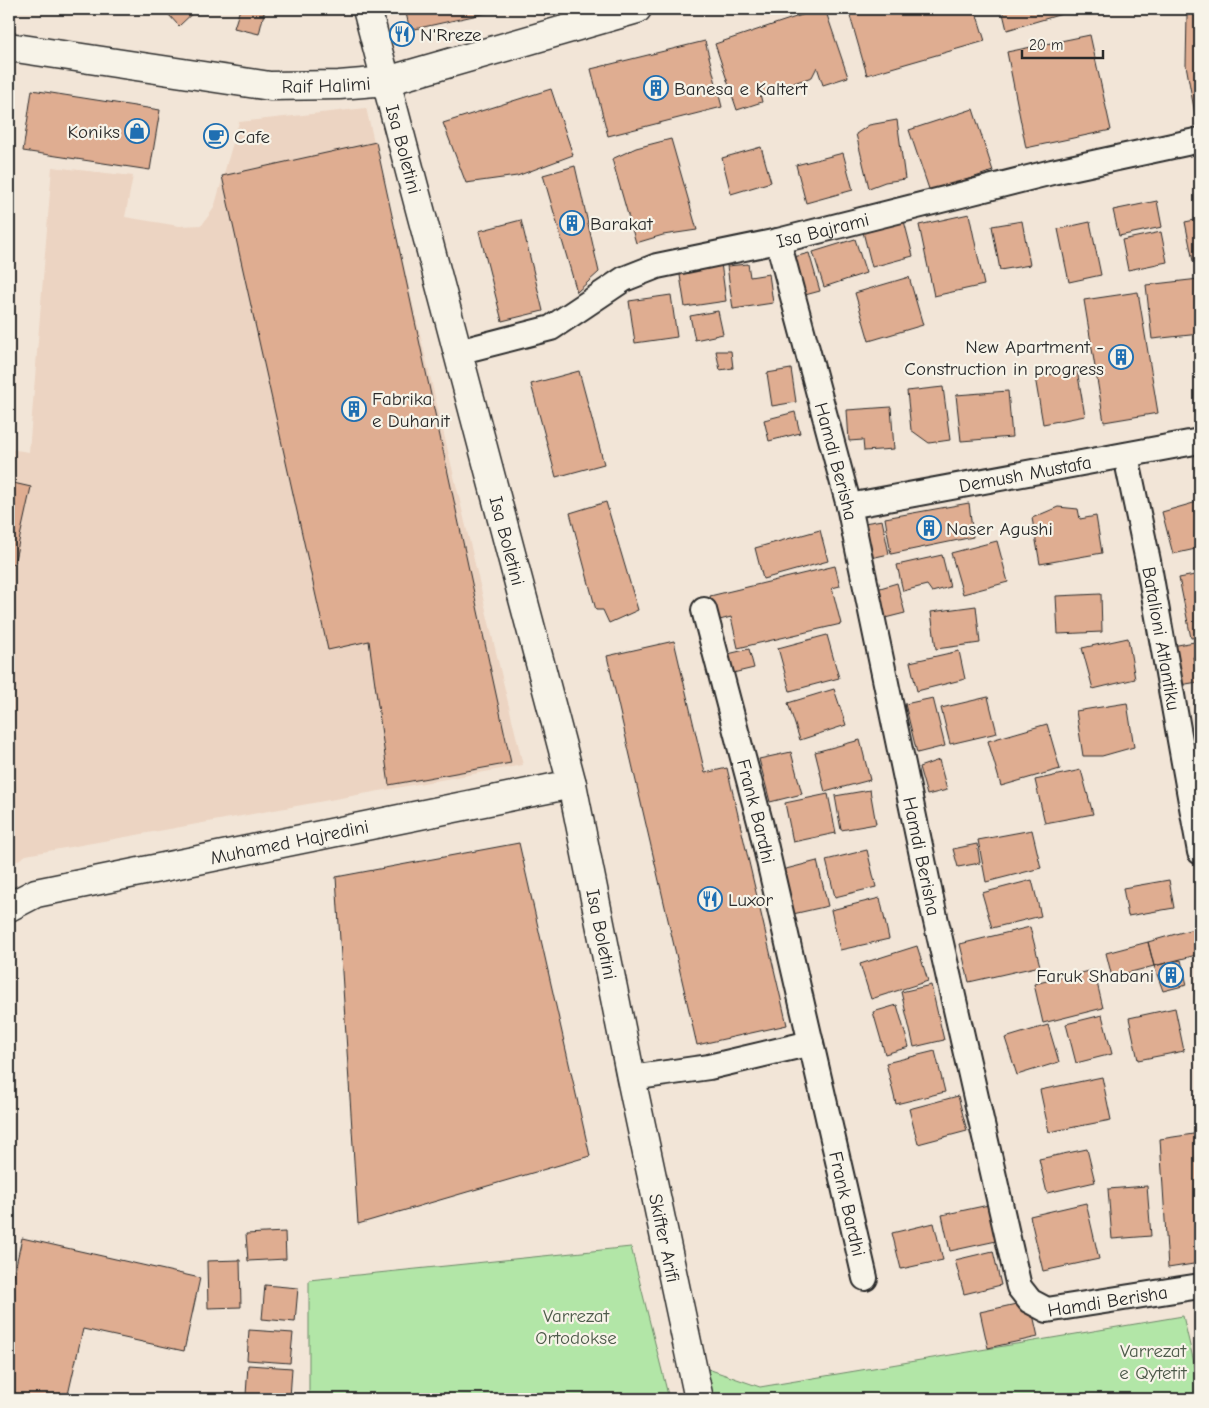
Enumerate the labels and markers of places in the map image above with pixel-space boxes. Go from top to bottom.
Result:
restaurant icon: N'Rreze [389,21,415,47]
place label: N'Rreze [420,24,482,46]
building icon: Banesa e Kaltert [643,75,669,101]
place label: Banesa e Kaltert [674,78,808,100]
shop icon: Koniks [124,118,150,144]
place label: Koniks [67,121,120,143]
cafe icon: Cafe [203,123,229,149]
place label: Cafe [234,126,270,148]
building icon: Barakat [559,210,585,236]
place label: Barakat [590,213,653,235]
place label: New Apartment - Construction in progress [904,336,1104,380]
building icon: New Apartment - Construction in progress [1108,344,1134,370]
place label: Fabrika e Duhanit [372,388,450,432]
building icon: Fabrika e Duhanit [341,396,367,422]
building icon: Naser Agushi [916,515,942,541]
place label: Naser Agushi [946,518,1053,540]
restaurant icon: Luxor [697,886,723,912]
place label: Luxor [728,889,774,911]
building icon: Faruk Shabani [1158,962,1184,988]
place label: Faruk Shabani [1036,965,1154,987]

